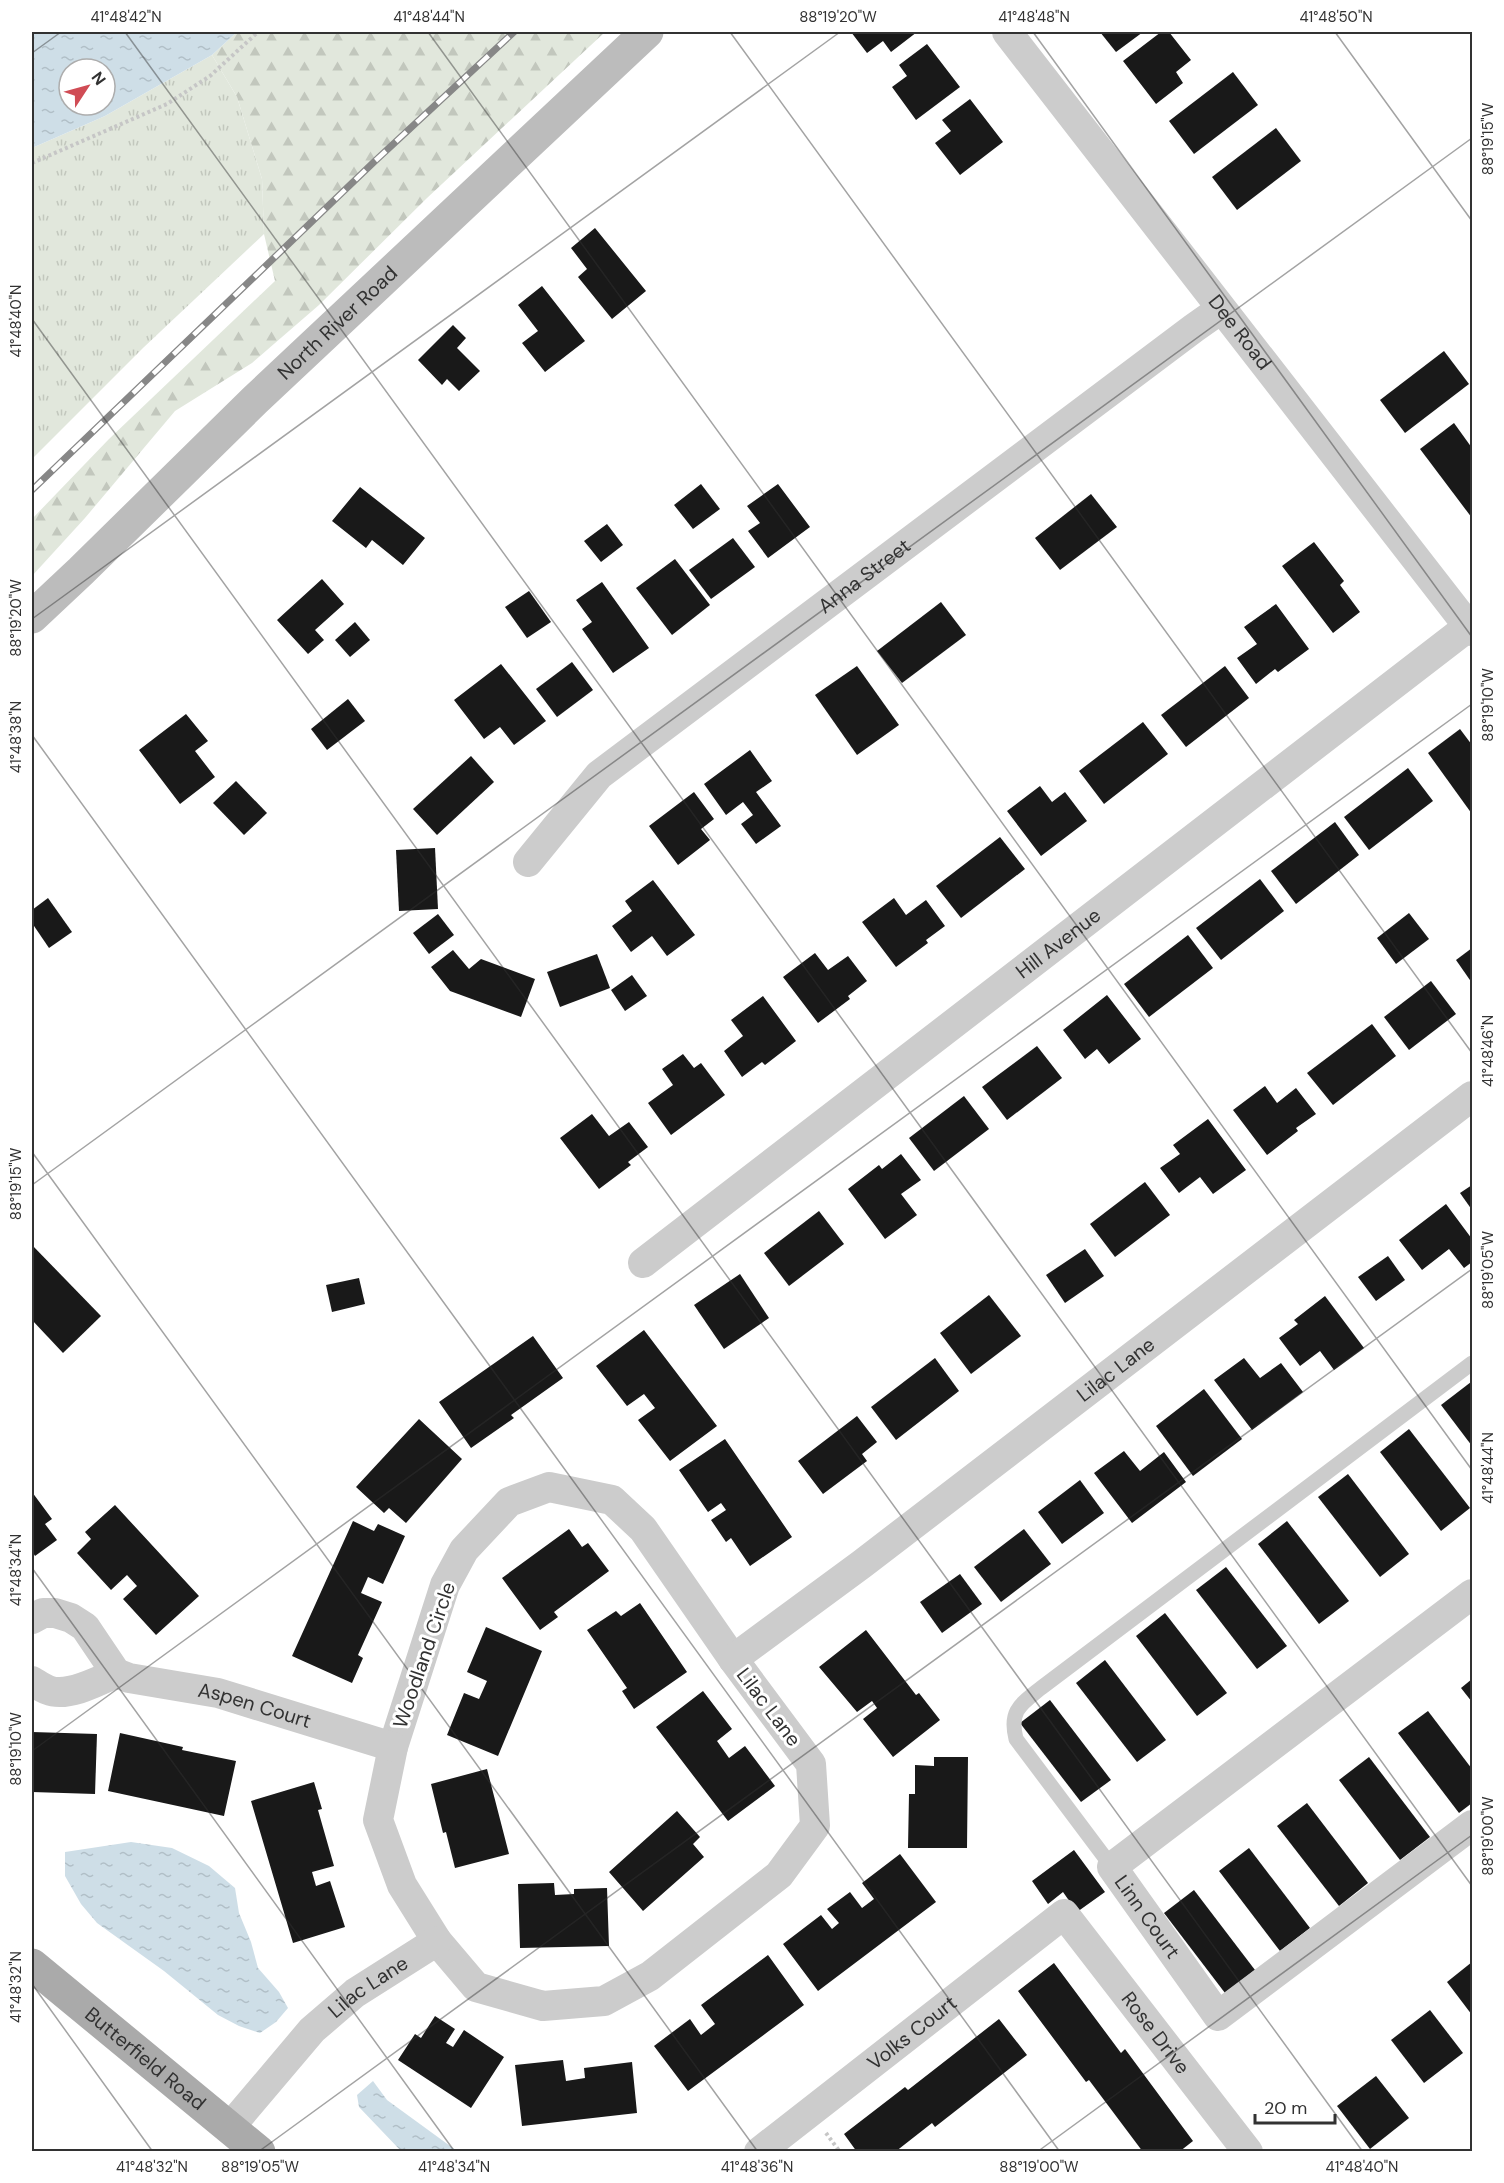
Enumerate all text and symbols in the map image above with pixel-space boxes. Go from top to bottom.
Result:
text: 41°48'42"N [90,7,162,27]
text: 41°48'44"N [393,7,465,27]
text: 88°19'20"W [799,7,877,27]
text: 41°48'48"N [998,7,1070,27]
text: 41°48'50"N [1299,7,1373,27]
north arrow [57,57,117,117]
text: N [87,68,111,89]
text: 88°19'15"W [1478,102,1498,175]
street label: North River Road [272,260,403,385]
text: 41°48'40"N [6,285,26,357]
street label: Dee Road [1203,289,1277,375]
street label: Anna Street [813,532,916,619]
text: 88°19'20"W [6,579,26,657]
text: 88°19'10"W [1478,668,1498,742]
text: 41°48'38"N [6,701,26,773]
street label: Hill Avenue [1010,902,1106,984]
text: 41°48'46"N [1478,1015,1498,1087]
text: 88°19'15"W [6,1147,26,1220]
text: 88°19'05"W [1478,1231,1498,1309]
street label: Lilac Lane [1071,1331,1160,1408]
text: 41°48'44"N [1478,1432,1498,1504]
text: 41°48'34"N [6,1534,26,1606]
street label: Woodland Circle [387,1579,461,1731]
street label: Lilac Lane [731,1663,807,1751]
street label: Aspen Court [196,1677,315,1734]
text: 88°19'10"W [6,1712,26,1786]
text: 88°19'00"W [1478,1796,1498,1876]
street label: Linn Court [1109,1870,1186,1964]
street label: Lilac Lane [323,1950,413,2023]
text: 41°48'32"N [6,1951,26,2023]
street label: Rose Drive [1116,1986,1196,2079]
street label: Volks Court [862,1990,962,2076]
street label: Butterfield Road [80,2001,211,2116]
scale bar [1255,2087,1334,2125]
text: 20 m [1264,2096,1307,2120]
text: 41°48'32"N [116,2157,188,2177]
text: 88°19'05"W [221,2157,299,2177]
text: 41°48'34"N [418,2157,490,2177]
text: 41°48'36"N [721,2157,793,2177]
text: 88°19'00"W [999,2157,1079,2177]
text: 41°48'40"N [1326,2157,1398,2177]

